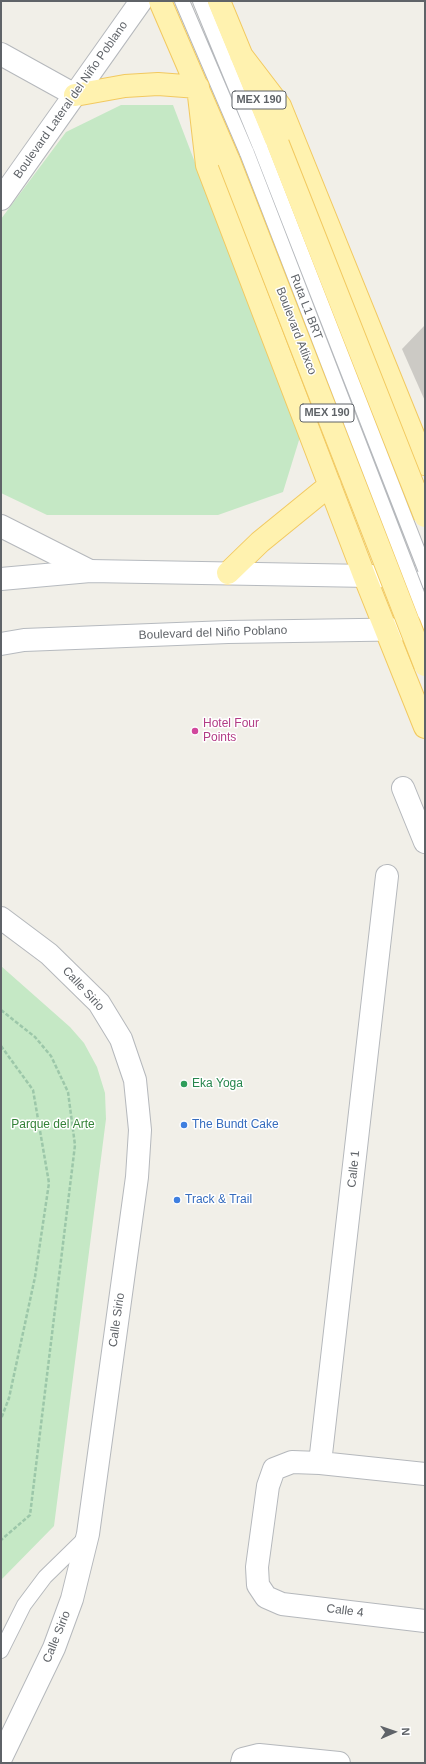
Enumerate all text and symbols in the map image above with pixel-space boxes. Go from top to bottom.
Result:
street label: Boulevard Lateral del Niño Poblano [11,19,131,181]
road number: MEX 190 [232,91,286,109]
street label: Ruta L1 BRT [287,272,325,342]
street label: Boulevard Atlixco [273,285,319,377]
road number: MEX 190 [300,404,354,422]
street label: Boulevard del Niño Poblano [138,623,288,643]
place label: Hotel Four Points [203,717,259,745]
marker: Hotel Four Points [190,726,200,736]
street label: Calle Sirio [59,964,107,1014]
place label: Eka Yoga [192,1077,243,1091]
marker: Eka Yoga [179,1079,189,1089]
park label: Parque del Arte [11,1118,95,1132]
place label: The Bundt Cake [192,1118,279,1132]
marker: The Bundt Cake [179,1120,189,1130]
street label: Calle 1 [345,1150,363,1188]
place label: Track & Trail [185,1193,252,1207]
marker: Track & Trail [172,1195,182,1205]
street label: Calle Sirio [106,1292,128,1348]
street label: Calle 4 [326,1602,364,1620]
street label: Calle Sirio [40,1609,74,1665]
north arrow [374,1712,414,1752]
text: N [400,1727,412,1736]

